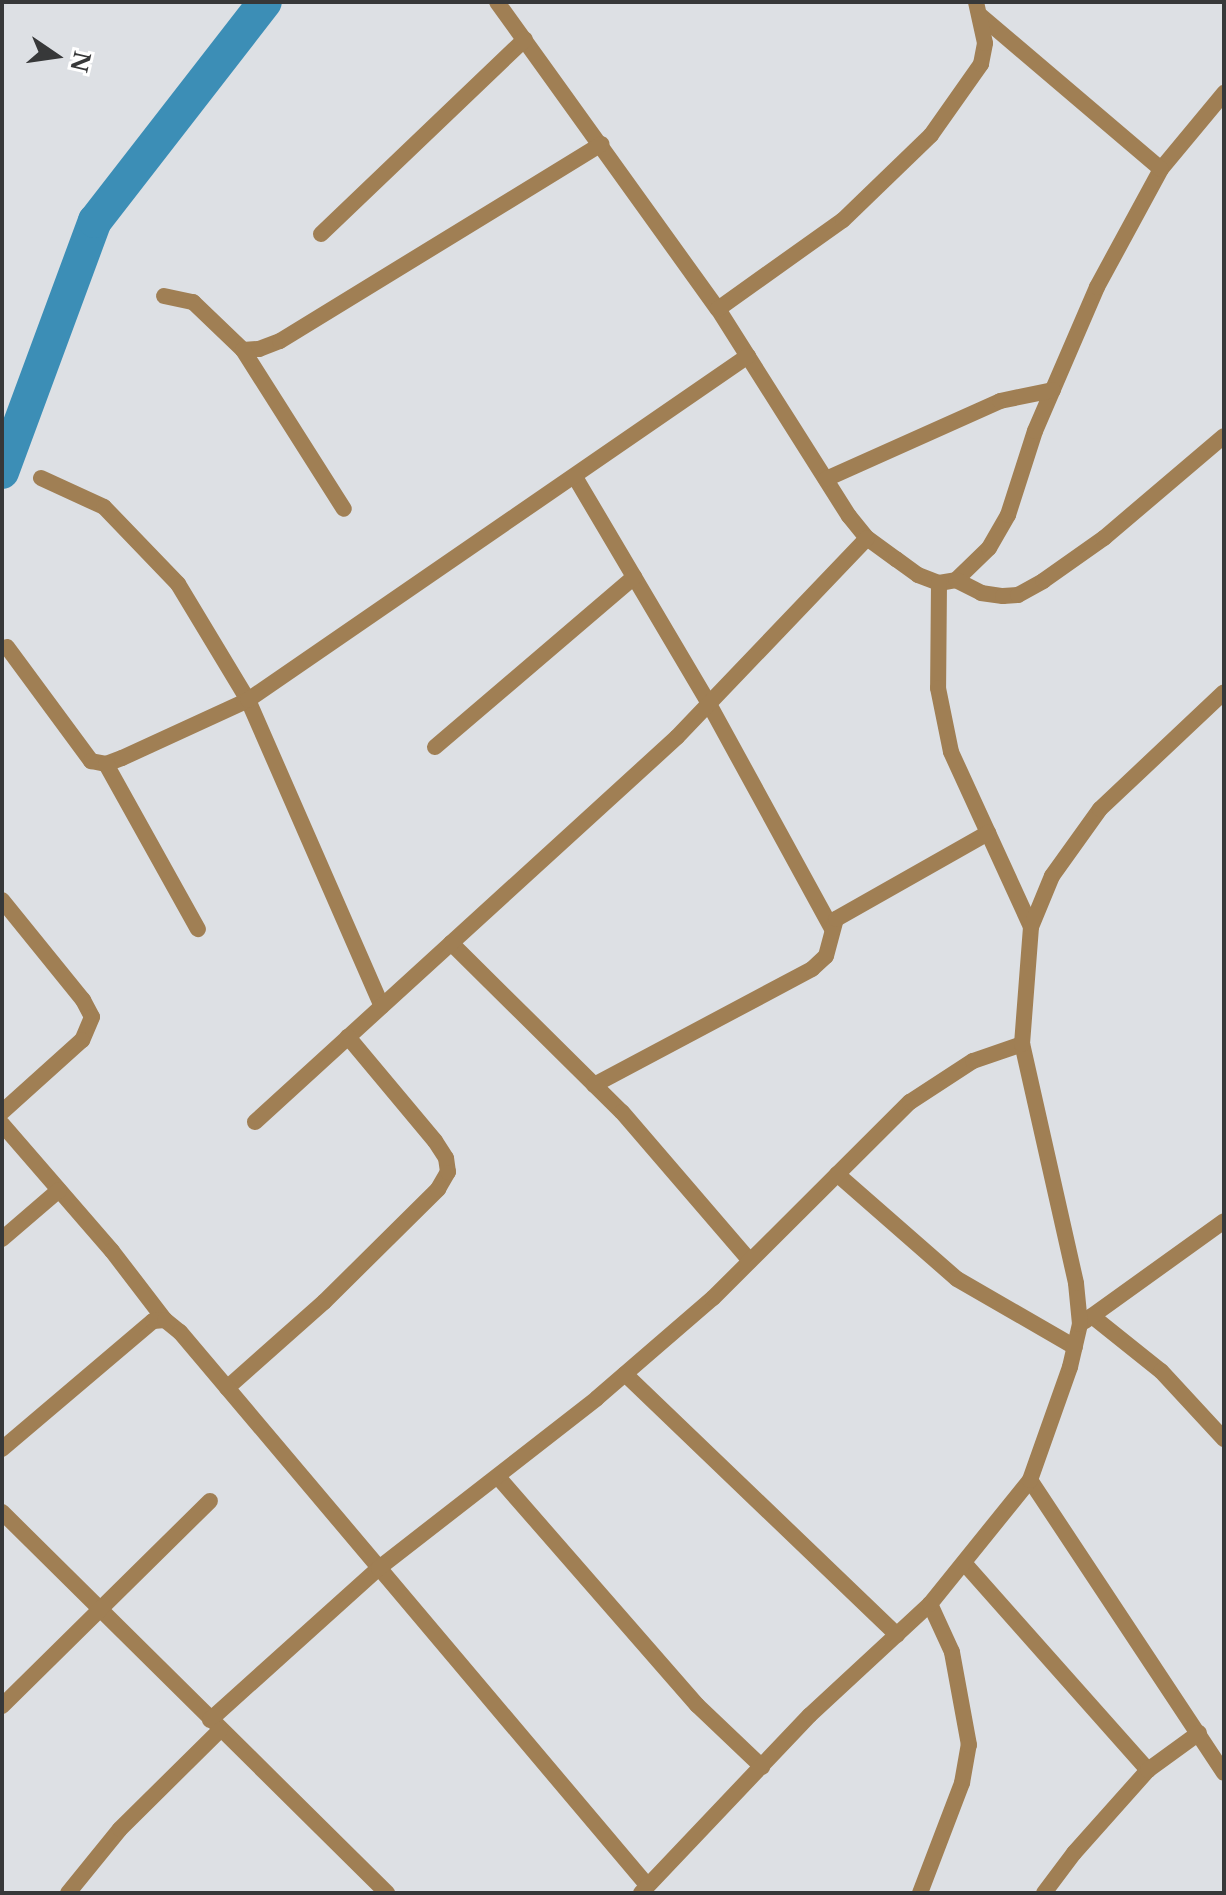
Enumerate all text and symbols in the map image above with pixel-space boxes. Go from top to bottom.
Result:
north arrow [16,16,96,96]
text: N [64,48,95,75]

